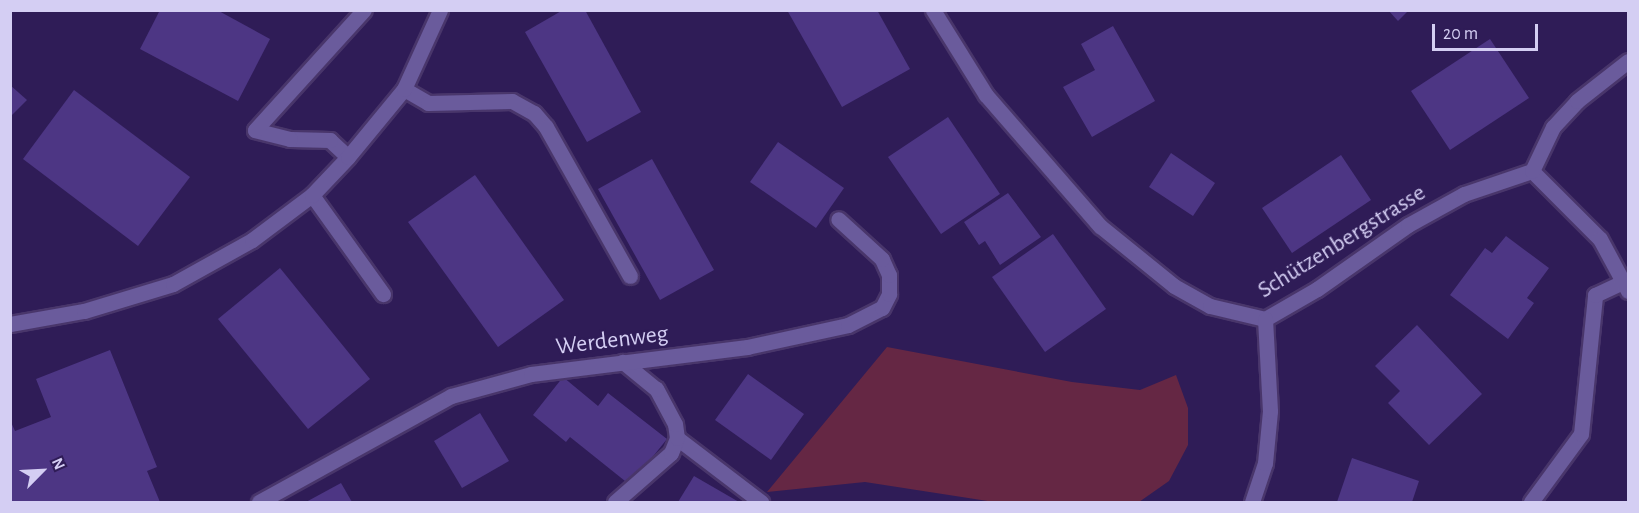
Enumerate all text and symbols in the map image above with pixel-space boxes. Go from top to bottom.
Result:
scale bar [1435,12,1542,50]
text: 20 m [1443,25,1478,43]
street label: Schützenbergstrasse [1253,179,1431,305]
street label: Werdenweg [554,320,670,362]
north arrow [12,441,72,501]
text: N [49,455,68,472]

